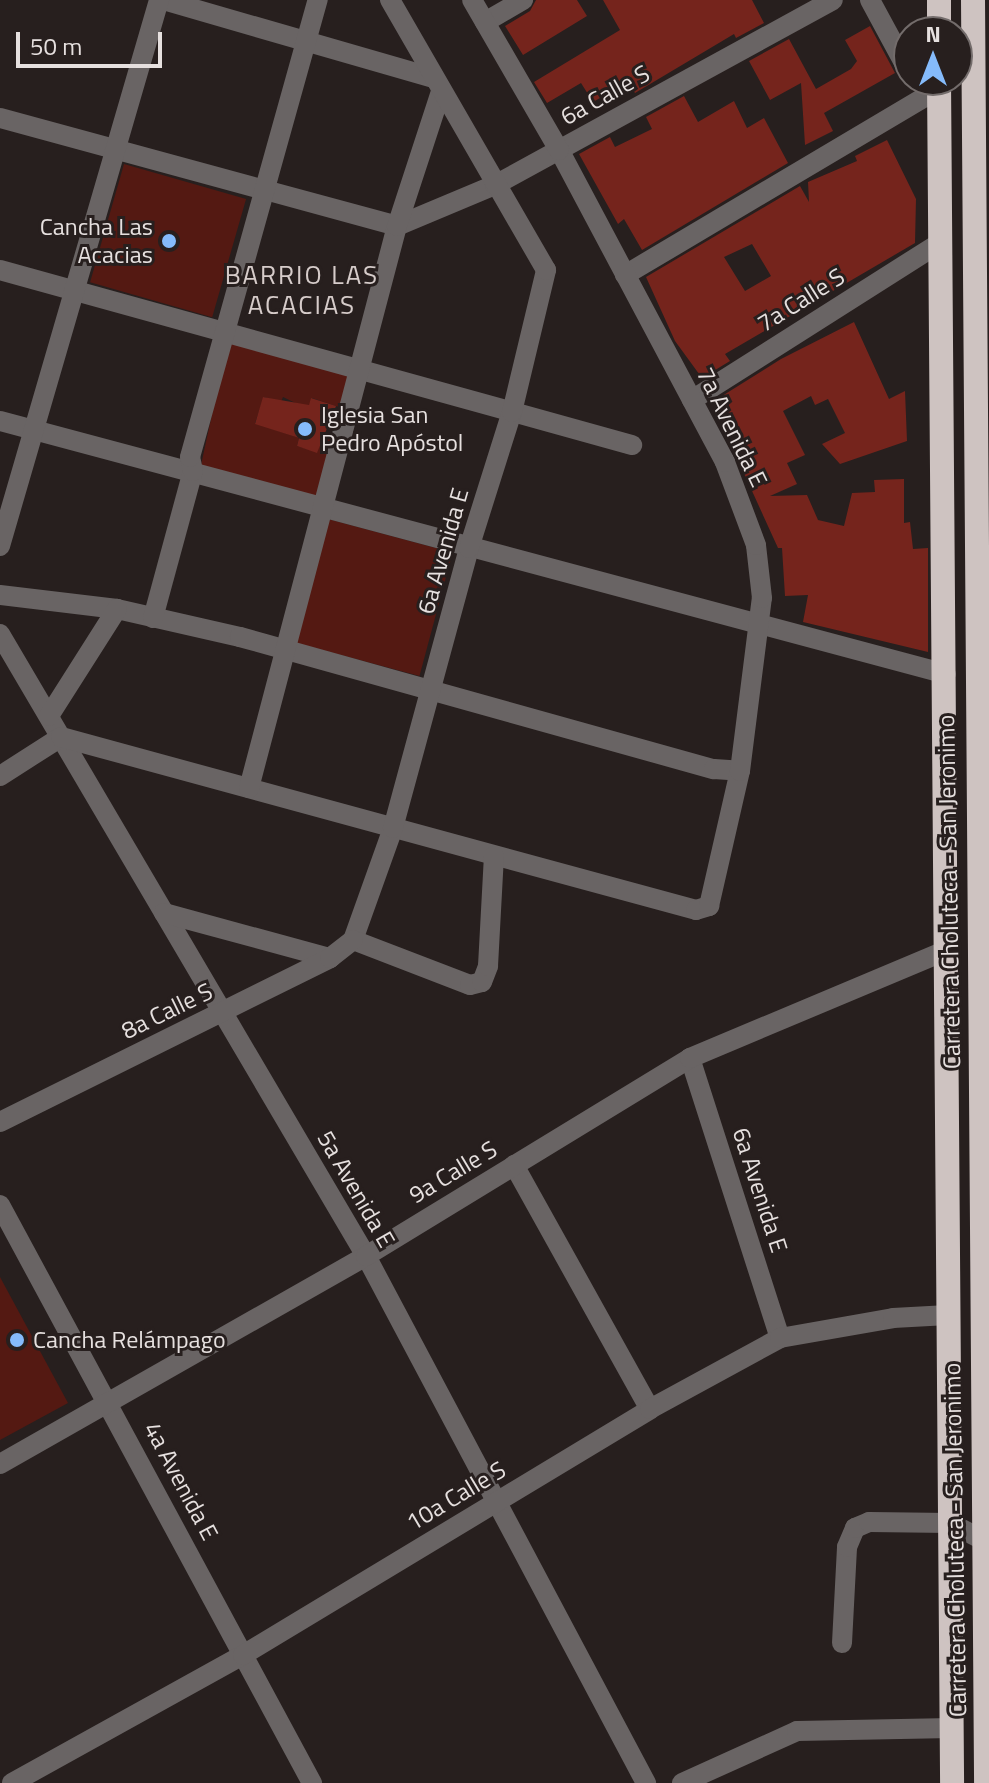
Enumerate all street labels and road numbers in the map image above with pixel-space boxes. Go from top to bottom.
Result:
street label: 6a Calle S [555,59,655,131]
street label: 7a Calle S [752,262,850,338]
street label: 7a Avenida E [691,362,773,492]
street label: 6a Avenida E [411,485,475,617]
street label: Carretera Choluteca - San Jeronimo [932,715,966,1069]
street label: 8a Calle S [117,977,217,1045]
street label: 6a Avenida E [726,1124,794,1256]
street label: 5a Avenida E [311,1126,401,1252]
street label: 9a Calle S [404,1135,502,1209]
street label: Carretera Choluteca - San Jeronimo [938,1363,972,1717]
street label: 4a Avenida E [138,1417,224,1545]
street label: 10a Calle S [401,1455,511,1537]

